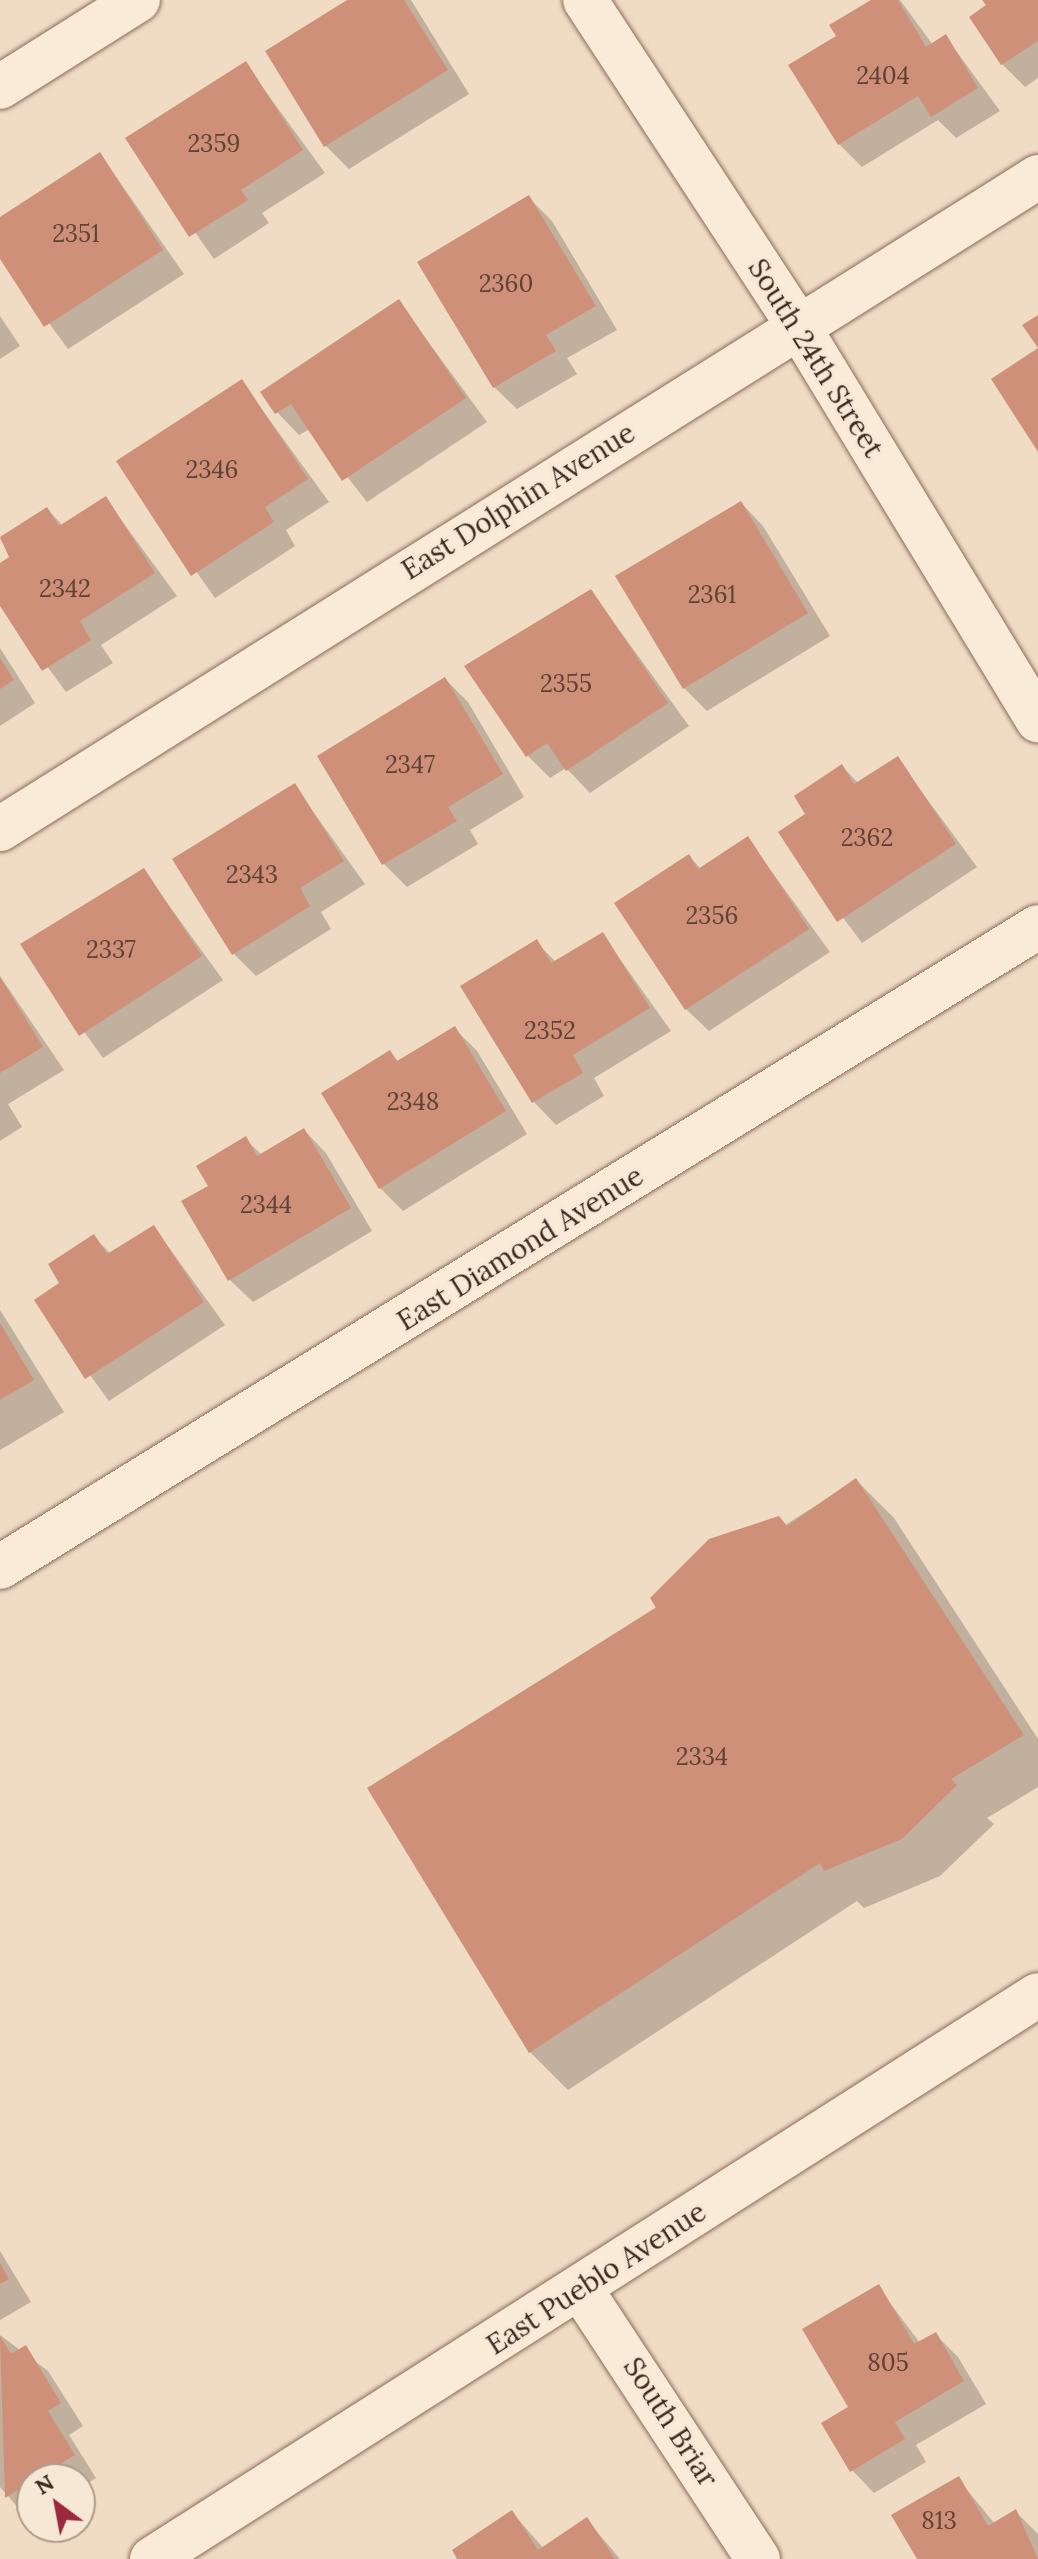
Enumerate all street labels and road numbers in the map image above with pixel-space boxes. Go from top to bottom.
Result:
street label: South 24th Street [741,252,891,464]
street label: East Dolphin Avenue [395,416,641,586]
street label: East Diamond Avenue [391,1159,649,1337]
street label: East Pueblo Avenue [480,2195,712,2361]
street label: South Briar [617,2351,725,2493]

